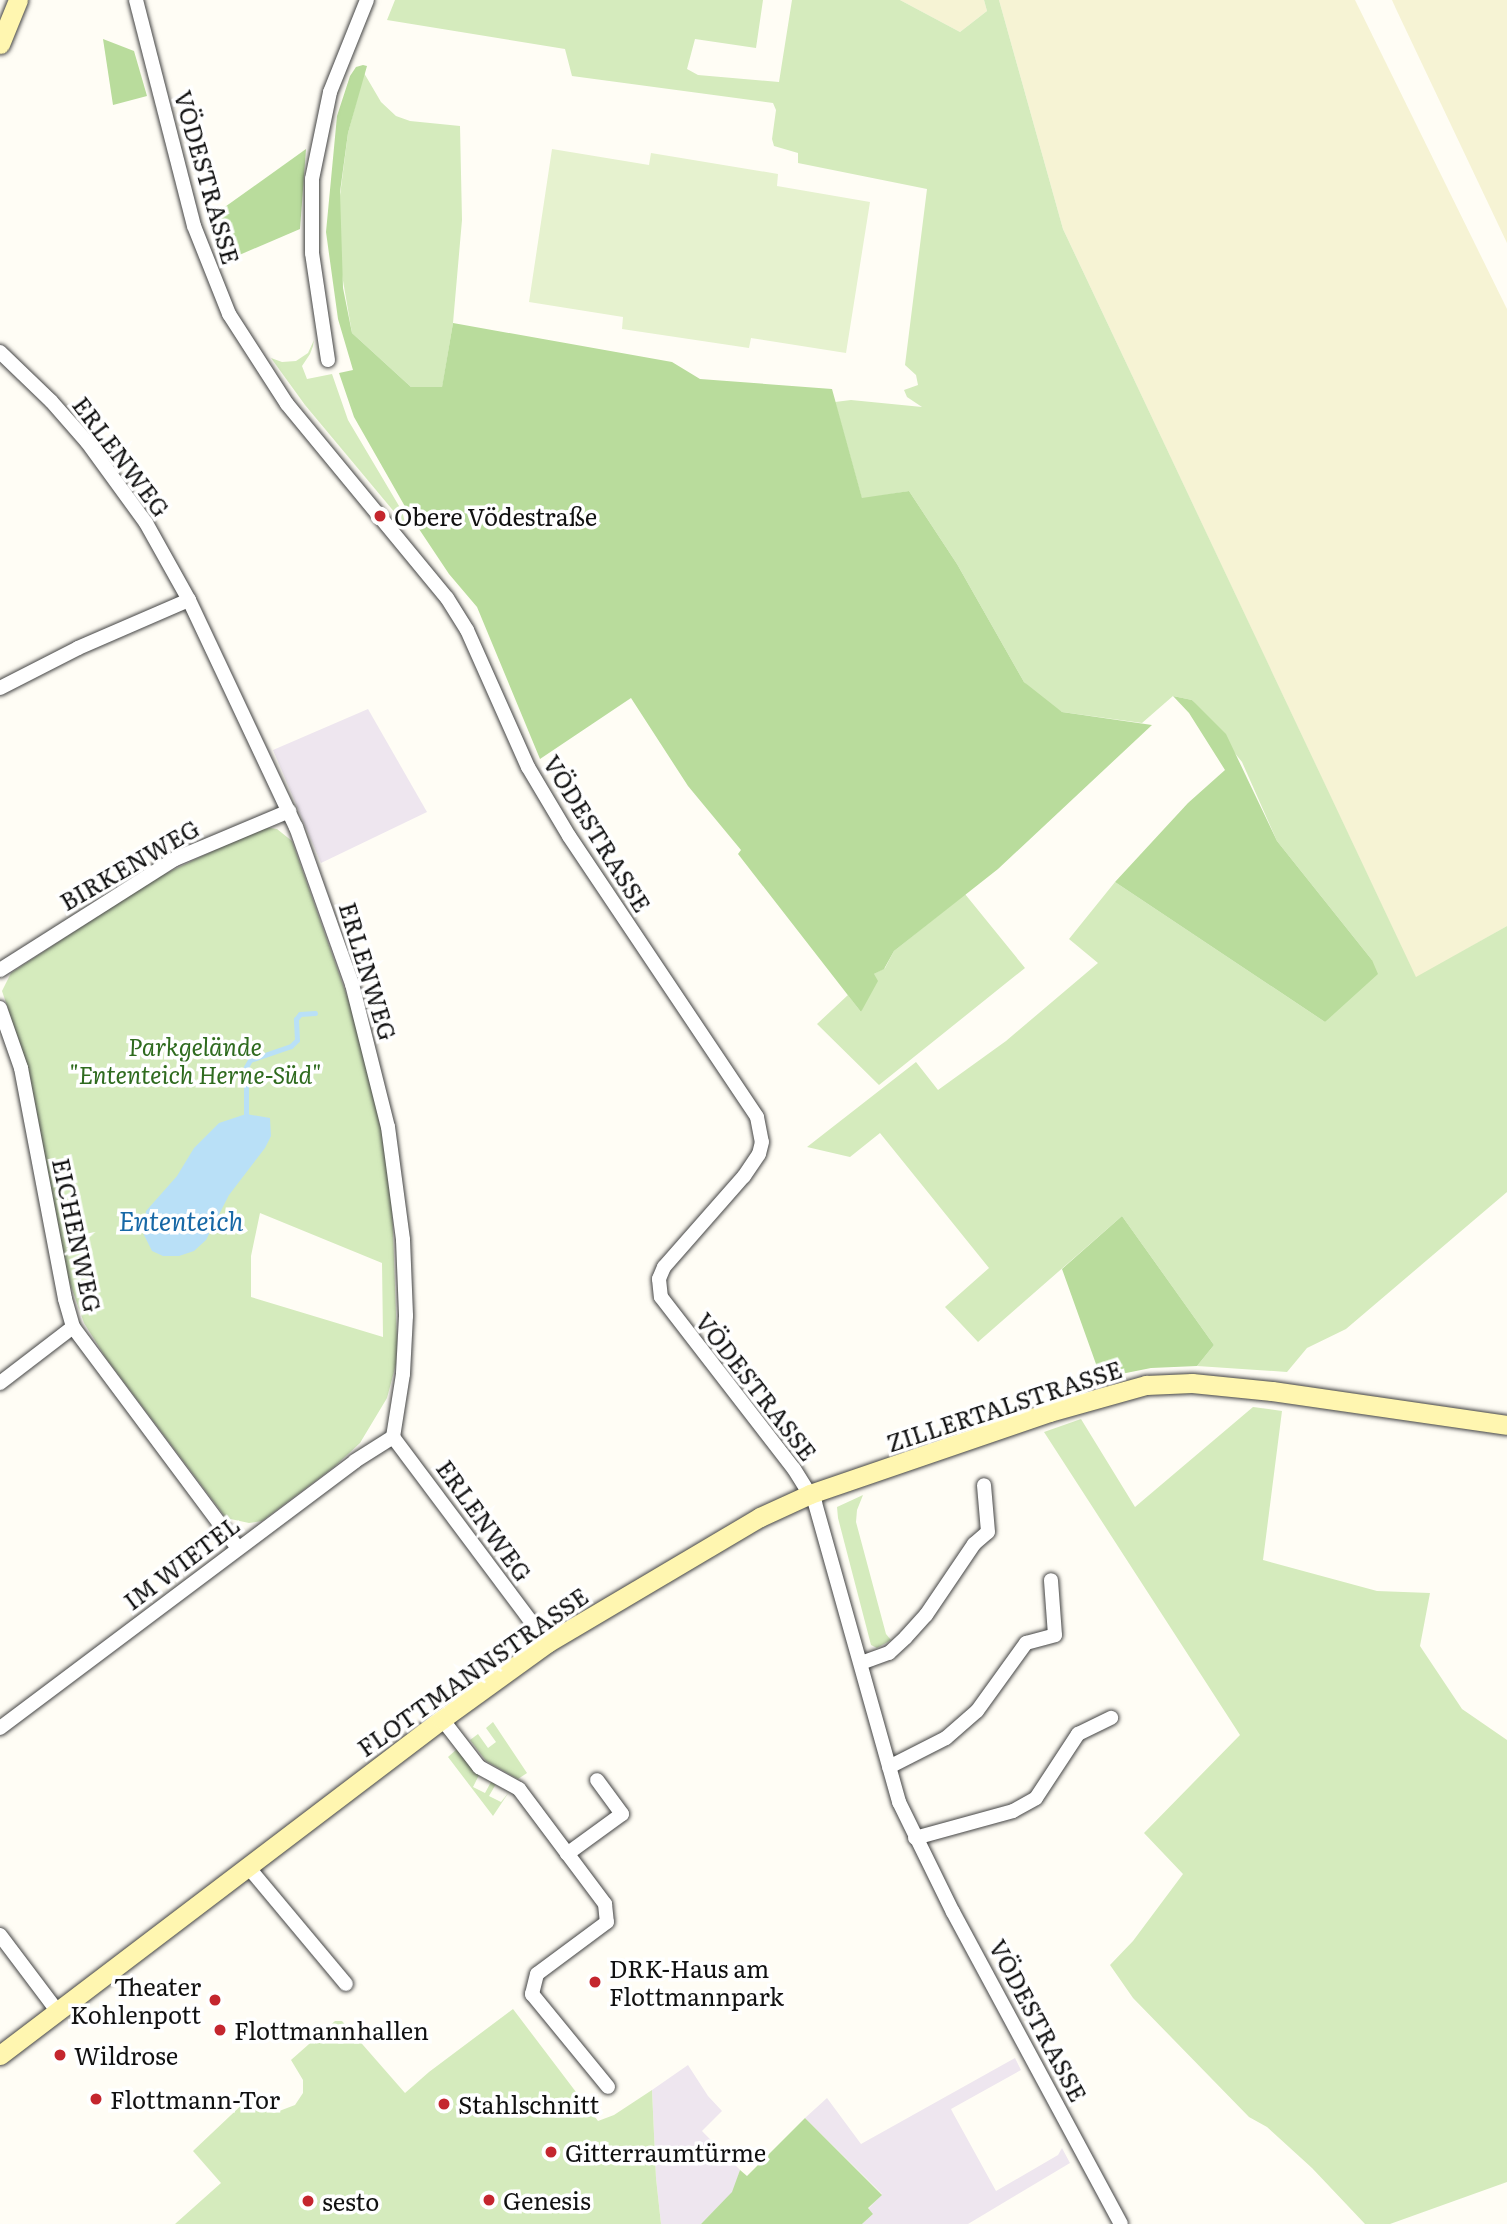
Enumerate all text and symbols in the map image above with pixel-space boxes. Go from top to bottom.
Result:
street label: VÖDESTRASSE [169,87,247,267]
street label: ERLENWEG [68,390,176,522]
place label: Obere Vödestraße [394,502,597,530]
marker: Obere Vödestraße [372,508,388,524]
street label: VÖDESTRASSE [538,749,658,917]
street label: BIRKENWEG [54,813,204,915]
street label: ERLENWEG [334,898,404,1044]
park label: Parkgelände "Ententeich Herne-Süd" [69,1032,321,1088]
street label: EICHENWEG [48,1155,108,1315]
water label: Ententeich [119,1204,243,1236]
street label: VÖDESTRASSE [690,1306,824,1466]
street label: ZILLERTALSTRASSE [883,1353,1125,1457]
street label: ERLENWEG [431,1454,539,1586]
street label: IM WIETEL [117,1509,245,1615]
street label: FLOTTMANNSTRASSE [351,1580,593,1762]
street label: VÖDESTRASSE [984,1934,1094,2106]
place label: DRK-Haus am Flottmannpark [609,1954,784,2010]
place label: Theater Kohlenpott [70,1972,201,2028]
marker: DRK-Haus am Flottmannpark [587,1974,603,1990]
marker: Theater Kohlenpott [207,1992,223,2008]
place label: Flottmannhallen [234,2016,429,2044]
marker: Flottmannhallen [212,2022,228,2038]
place label: Wildrose [74,2041,178,2069]
marker: Wildrose [52,2047,68,2063]
place label: Flottmann-Tor [110,2085,280,2113]
place label: Stahlschnitt [458,2090,599,2118]
marker: Flottmann-Tor [88,2091,104,2107]
marker: Stahlschnitt [436,2096,452,2112]
place label: Gitterraumtürme [565,2138,766,2166]
marker: Gitterraumtürme [543,2144,559,2160]
place label: Genesis [503,2186,591,2214]
place label: sesto [322,2187,379,2215]
marker: Genesis [481,2192,497,2208]
marker: sesto [300,2193,316,2209]

